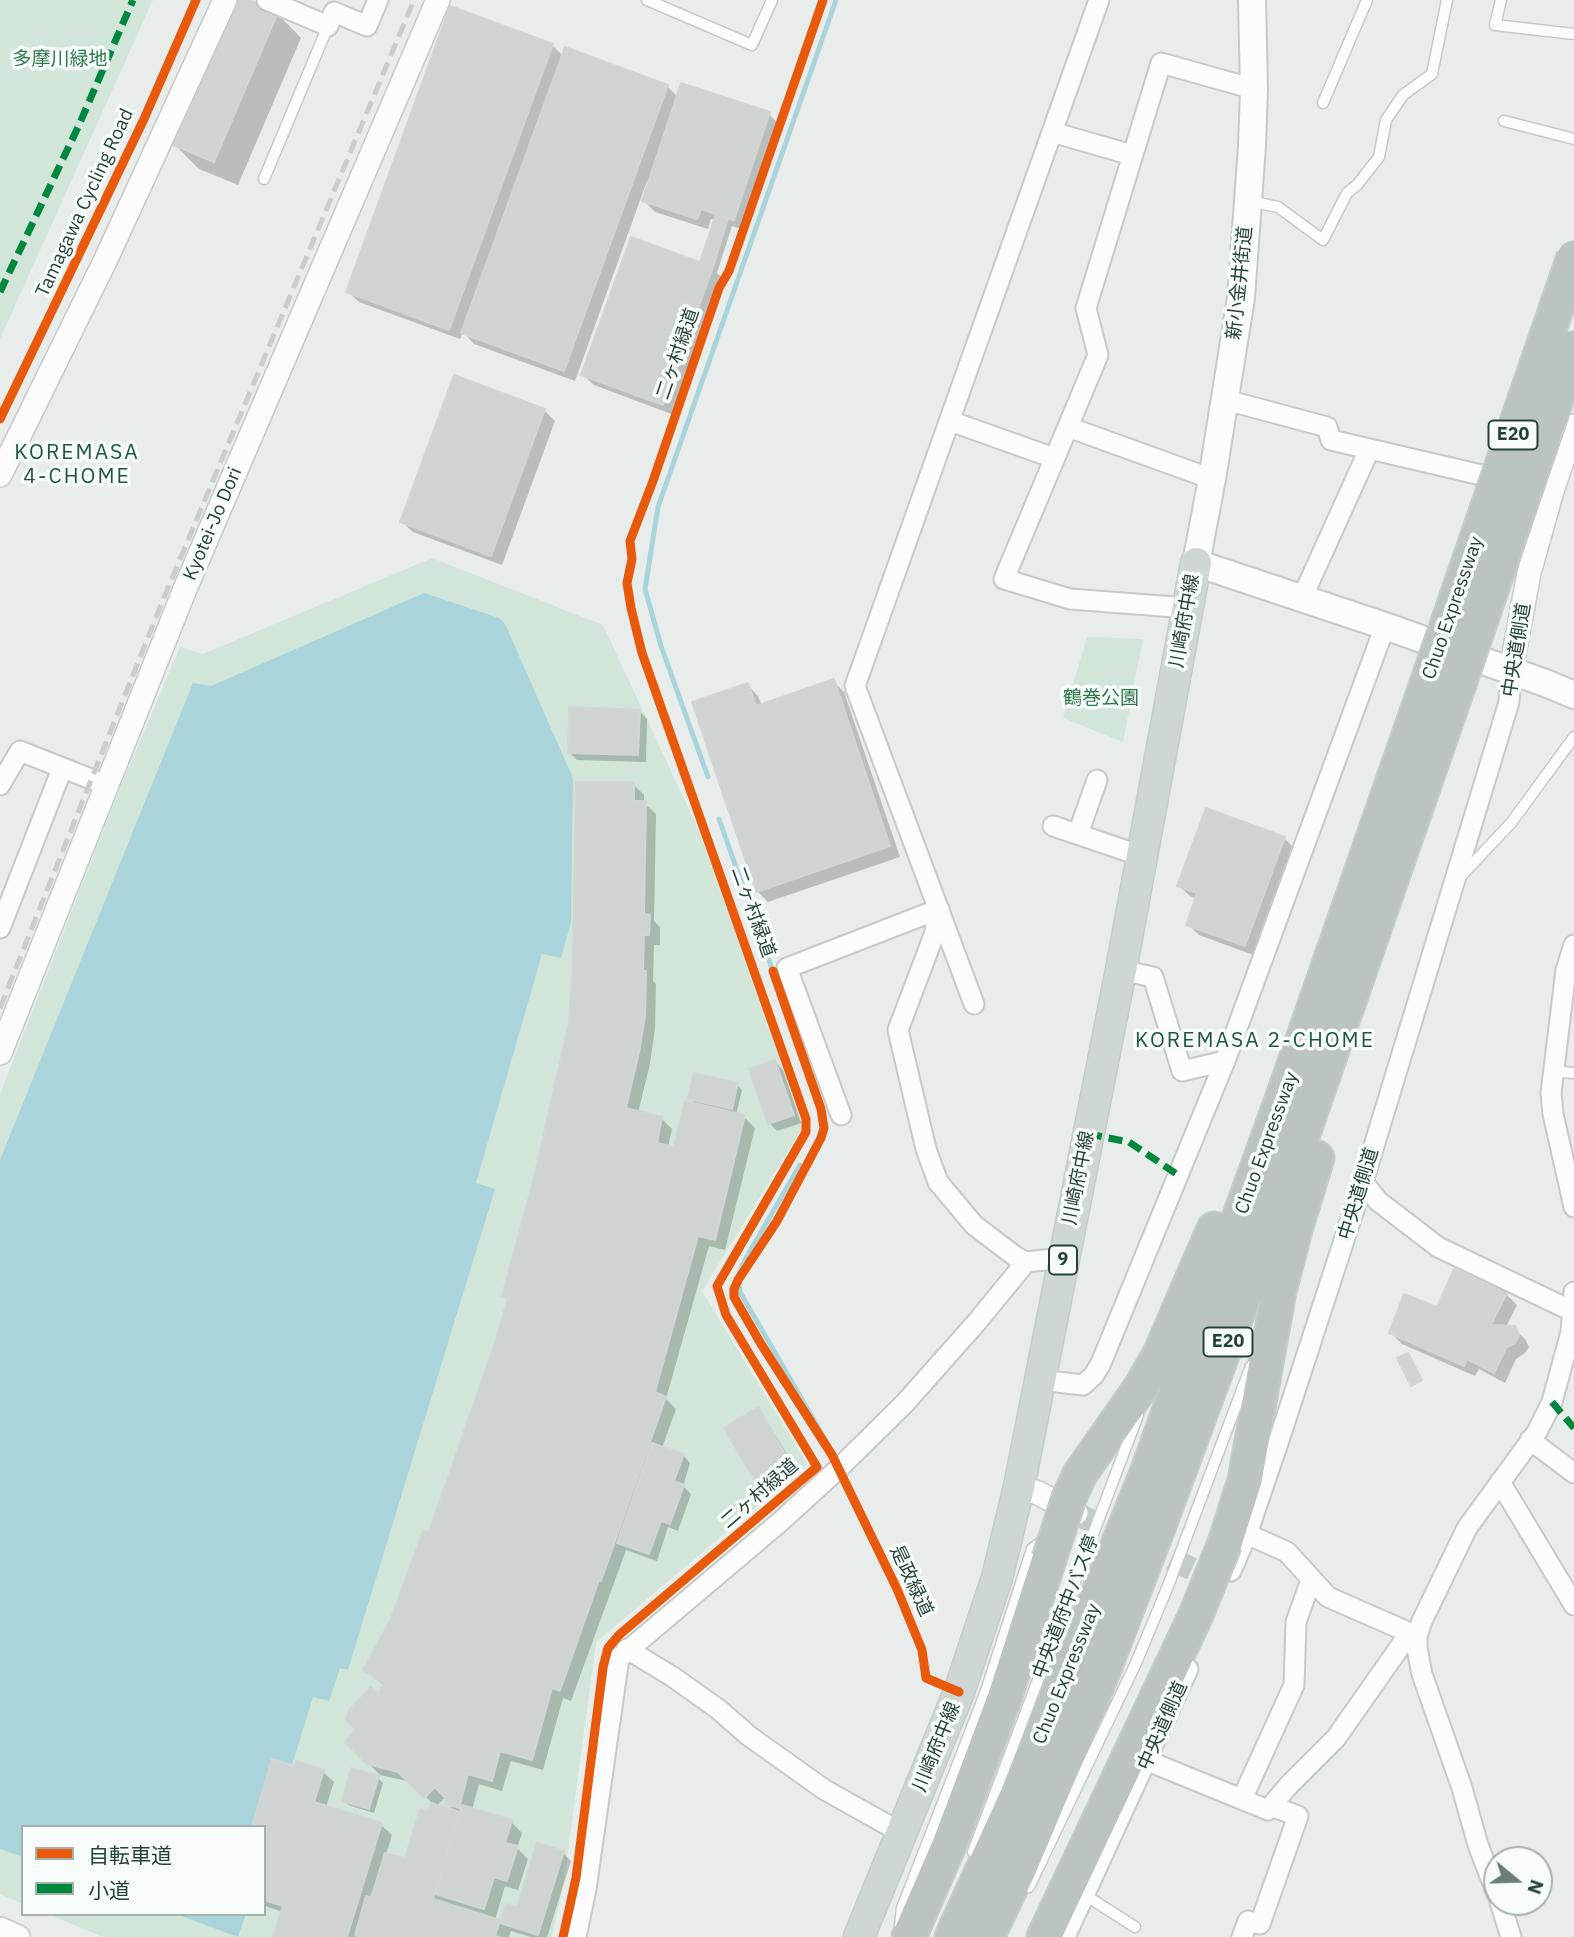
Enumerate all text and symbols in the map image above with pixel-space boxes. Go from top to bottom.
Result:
park label: 多摩川緑地 [13,49,107,71]
street label: Tamagawa Cycling Road [31,105,139,301]
street label: 新小金井街道 [1223,225,1257,341]
street label: 二ヶ村緑道 [652,305,704,403]
road number: E20 [1488,421,1538,450]
district label: KOREMASA 4-CHOME [15,440,139,490]
street label: Kyotei-Jo Dori [179,464,247,584]
street label: Chuo Expressway [1418,534,1488,682]
street label: 川崎府中線 [1166,572,1204,670]
street label: 中央道側道 [1498,601,1536,699]
park label: 鶴巻公園 [1063,688,1139,710]
street label: 二ヶ村緑道 [726,863,780,961]
district label: KOREMASA 2-CHOME [1137,1028,1373,1054]
street label: Chuo Expressway [1231,1069,1303,1217]
street label: 川崎府中線 [1059,1129,1099,1227]
street label: 中央道側道 [1334,1145,1384,1243]
road number: 9 [1049,1246,1077,1274]
road number: E20 [1204,1328,1252,1357]
street label: 二ヶ村緑道 [717,1454,803,1534]
street label: 中央道府中バス停 [1028,1532,1104,1682]
street label: 是政緑道 [885,1542,937,1620]
street label: Chuo Expressway [1028,1600,1106,1748]
street label: 中央道側道 [1133,1678,1193,1774]
street label: 川崎府中線 [909,1699,965,1795]
legend [21,1825,266,1916]
text: 自転車道 [88,1841,172,1869]
north arrow [1483,1846,1553,1916]
text: 小道 [88,1876,130,1904]
text: N [1522,1877,1550,1898]

